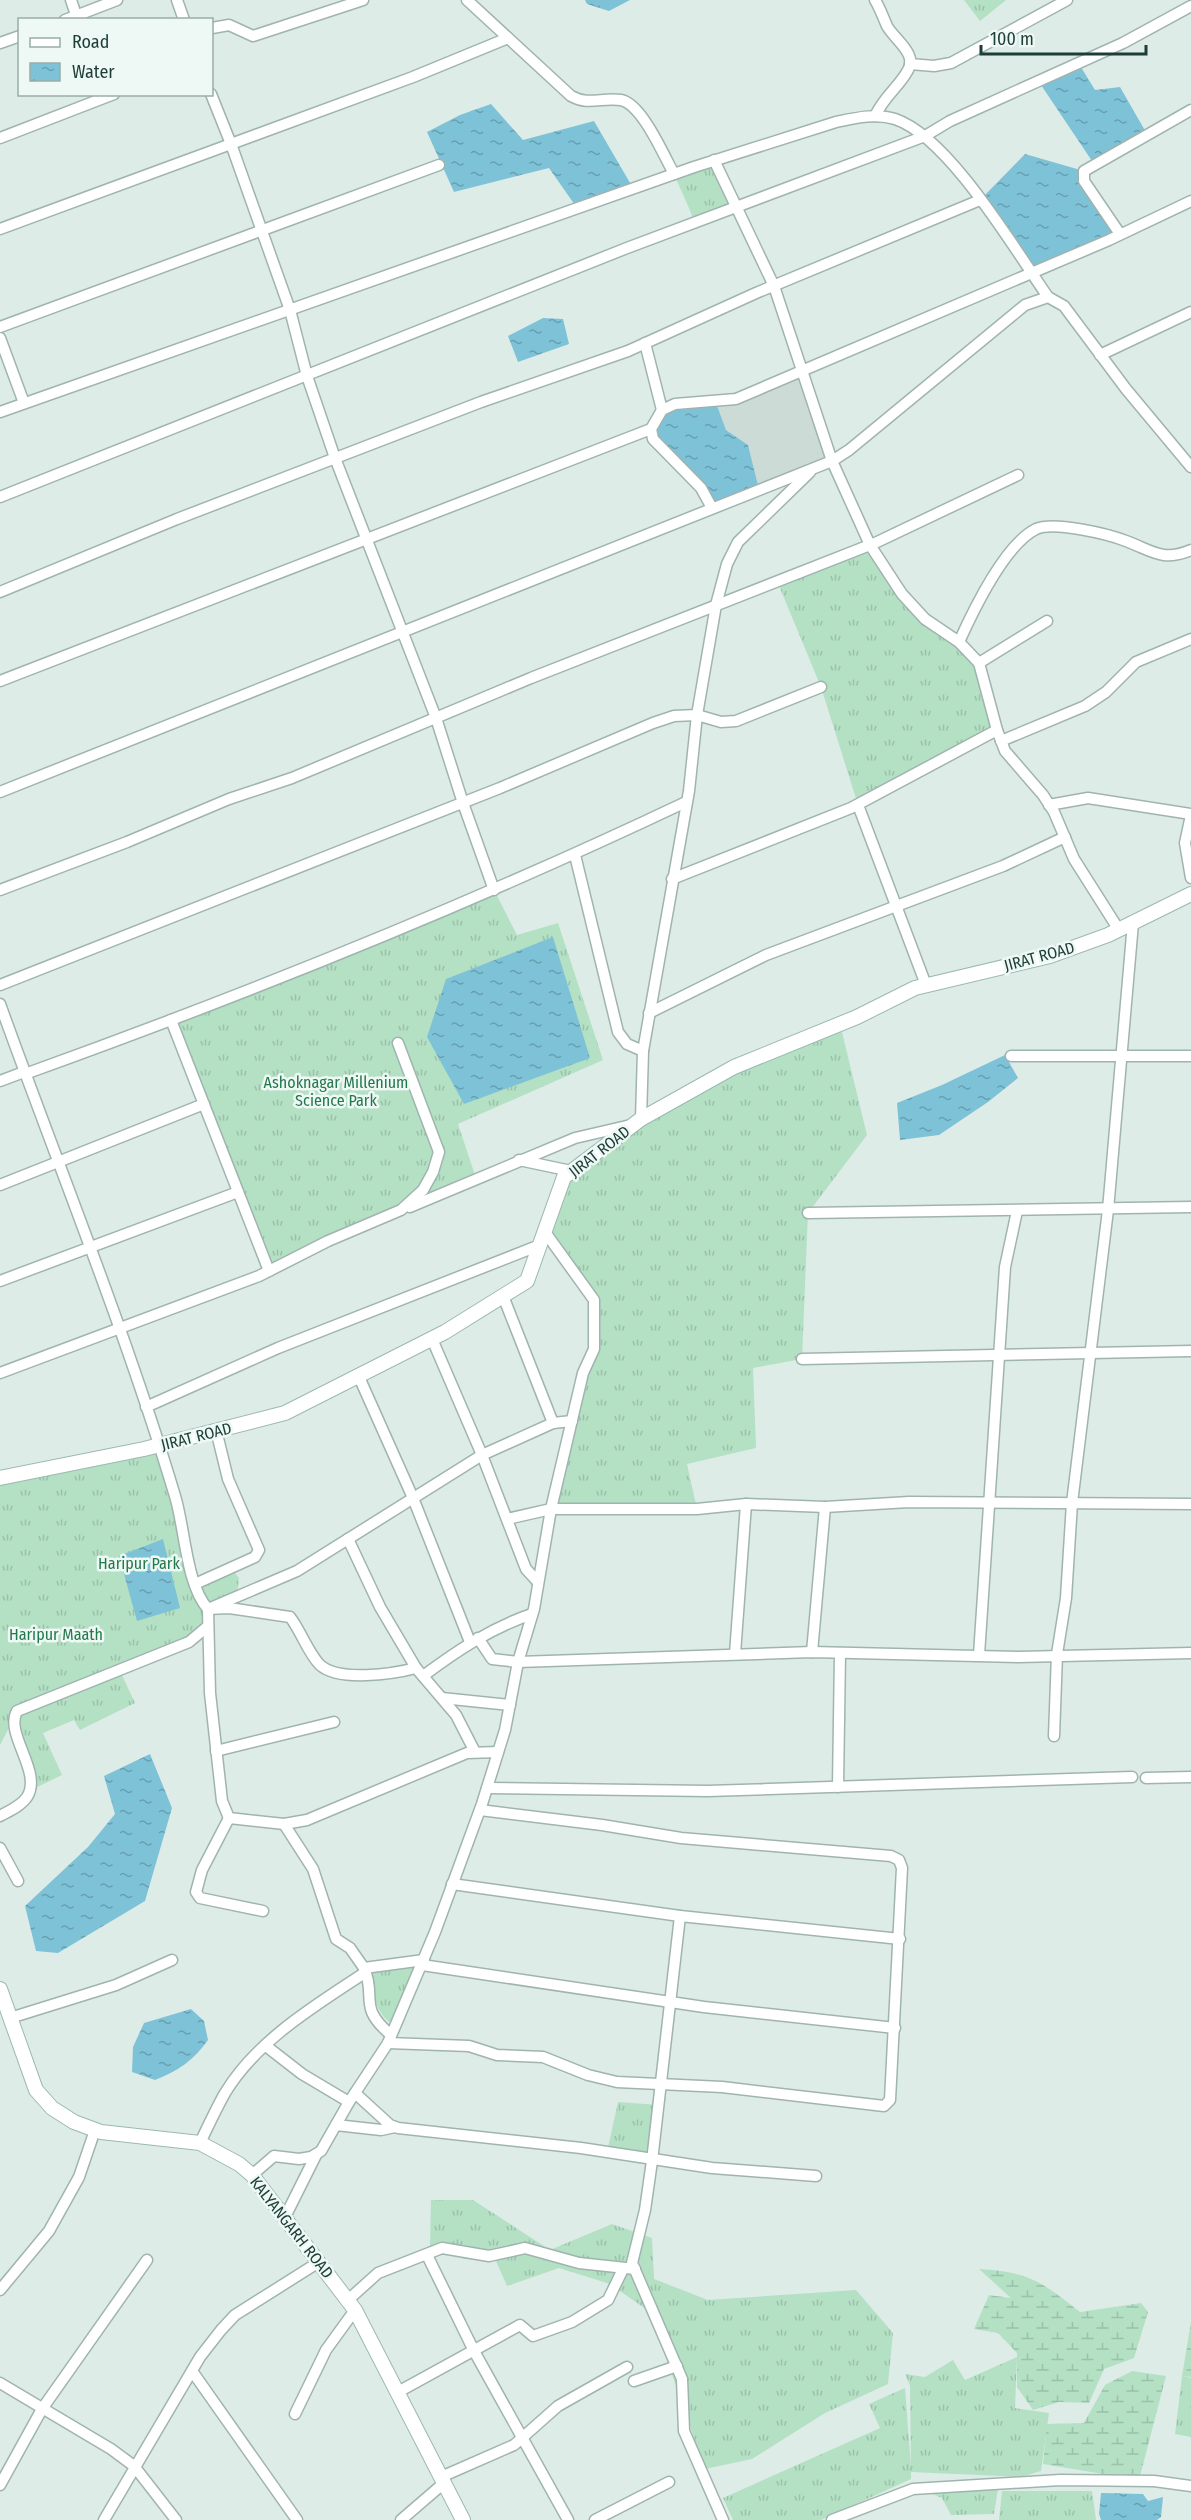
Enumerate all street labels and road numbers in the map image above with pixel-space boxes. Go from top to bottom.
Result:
street label: JIRAT ROAD [1002,938,1076,975]
street label: JIRAT ROAD [565,1122,634,1181]
street label: JIRAT ROAD [159,1419,233,1454]
street label: KALYANGARH ROAD [246,2173,337,2282]

